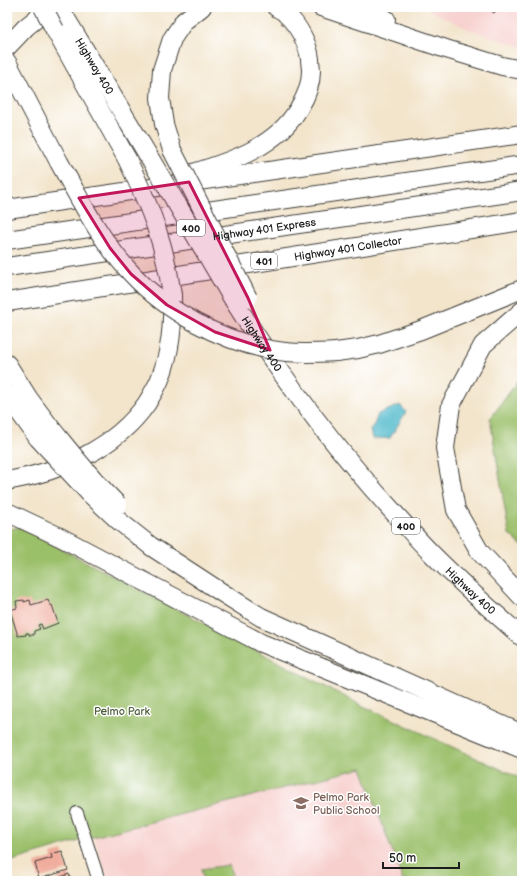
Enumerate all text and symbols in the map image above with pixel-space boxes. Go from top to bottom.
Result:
street label: Highway 400 [72,36,116,97]
street label: Highway 401 Express [212,215,317,244]
road number: 400 [177,220,205,236]
street label: Highway 401 Collector [293,234,404,264]
road number: 401 [251,253,277,269]
street label: Highway 400 [238,314,285,374]
road number: 400 [392,518,420,534]
street label: Highway 400 [442,565,498,618]
park label: Pelmo Park [94,705,151,718]
place label: Pelmo Park Public School [313,791,379,817]
school or university icon: Pelmo Park Public School [292,794,310,812]
scale bar [383,844,459,870]
text: 50 m [389,851,416,866]

